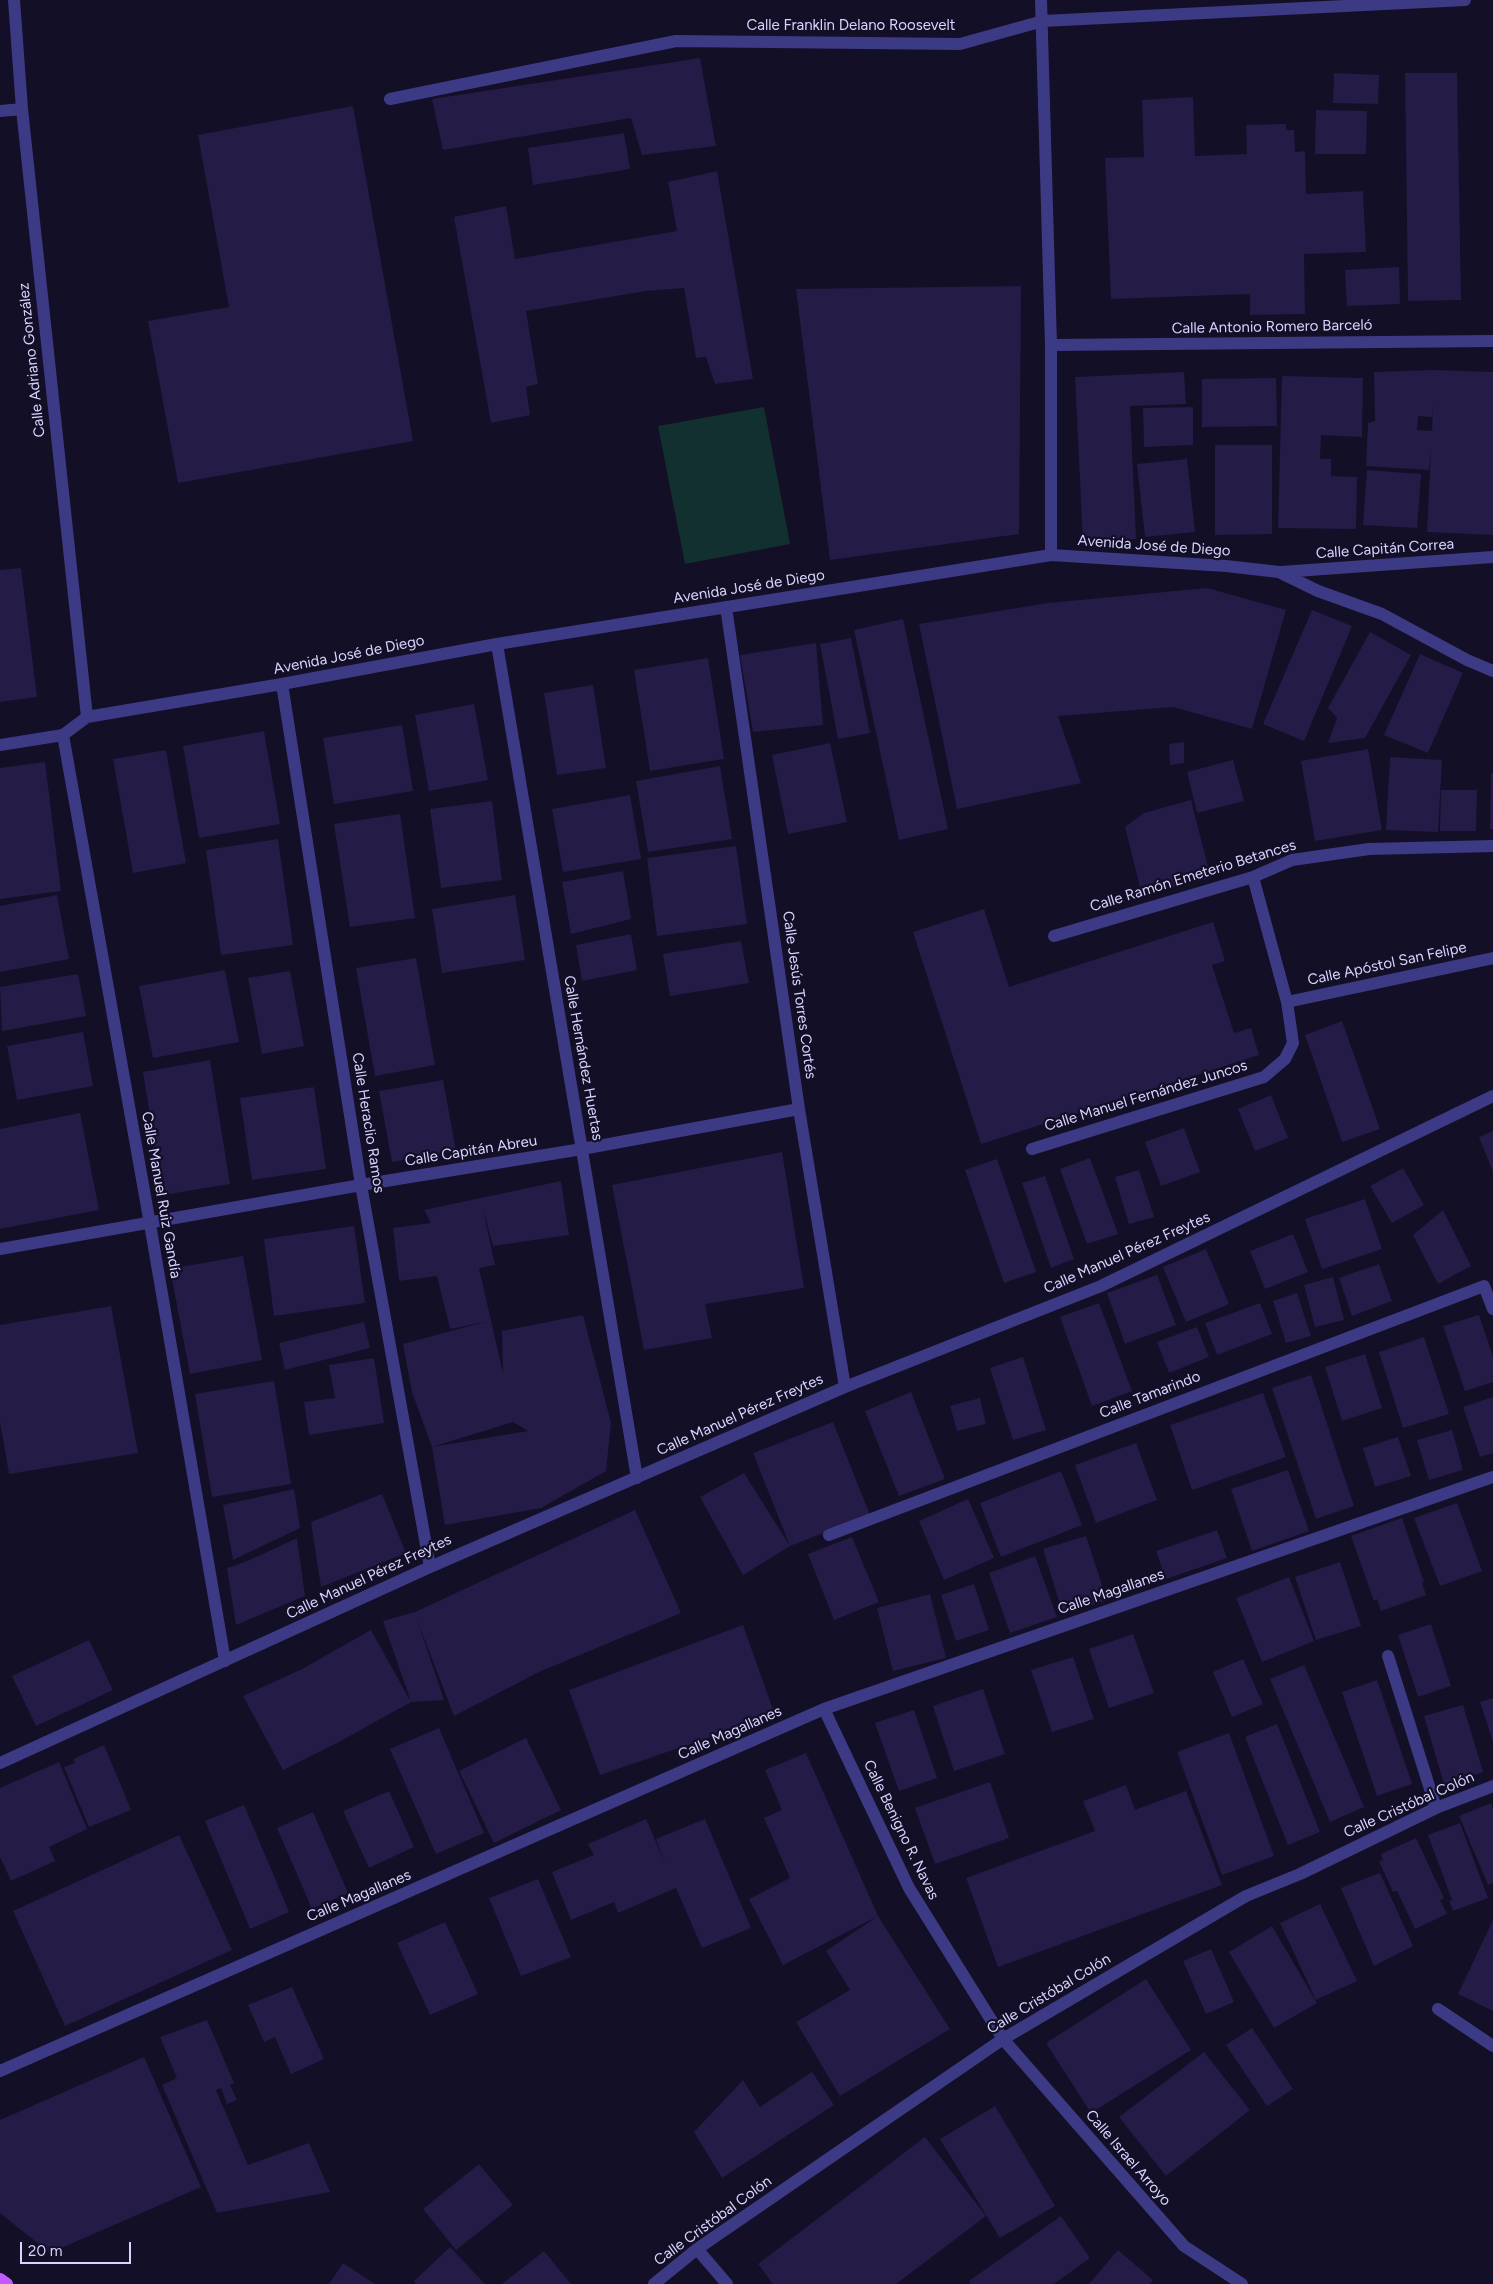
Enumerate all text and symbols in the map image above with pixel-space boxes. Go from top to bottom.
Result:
street label: Calle Franklin Delano Roosevelt [747,17,955,35]
street label: Calle Adriano González [15,282,49,438]
street label: Calle Antonio Romero Barceló [1171,316,1373,338]
street label: Avenida José de Diego [1077,532,1231,560]
street label: Calle Capitán Correa [1315,535,1455,563]
street label: Avenida José de Diego [672,566,826,608]
street label: Avenida José de Diego [272,632,426,678]
street label: Calle Ramón Emeterio Betances [1088,836,1298,916]
street label: Calle Jesús Torres Cortés [778,910,820,1080]
street label: Calle Apóstol San Felipe [1306,938,1468,990]
street label: Calle Hernández Huertas [560,974,606,1142]
street label: Calle Heraclio Ramos [348,1052,388,1194]
street label: Calle Manuel Fernández Juncos [1042,1057,1250,1135]
street label: Calle Manuel Ruiz Gandía [137,1110,185,1280]
street label: Calle Capitán Abreu [404,1132,538,1170]
street label: Calle Manuel Pérez Freytes [1041,1208,1213,1298]
street label: Calle Tamarindo [1097,1367,1203,1423]
street label: Calle Manuel Pérez Freytes [654,1370,826,1460]
street label: Calle Manuel Pérez Freytes [284,1531,454,1623]
street label: Calle Magallanes [1055,1565,1167,1619]
street label: Calle Magallanes [675,1702,785,1764]
street label: Calle Benigno R. Navas [859,1757,943,1903]
street label: Calle Cristóbal Colón [1341,1768,1477,1842]
street label: Calle Magallanes [304,1866,414,1926]
street label: Calle Cristóbal Colón [984,1950,1114,2038]
street label: Calle Israel Arroyo [1081,2106,1175,2210]
street label: Calle Cristóbal Colón [651,2172,775,2270]
scale bar [22,2232,134,2264]
text: 20 m [28,2242,62,2260]

